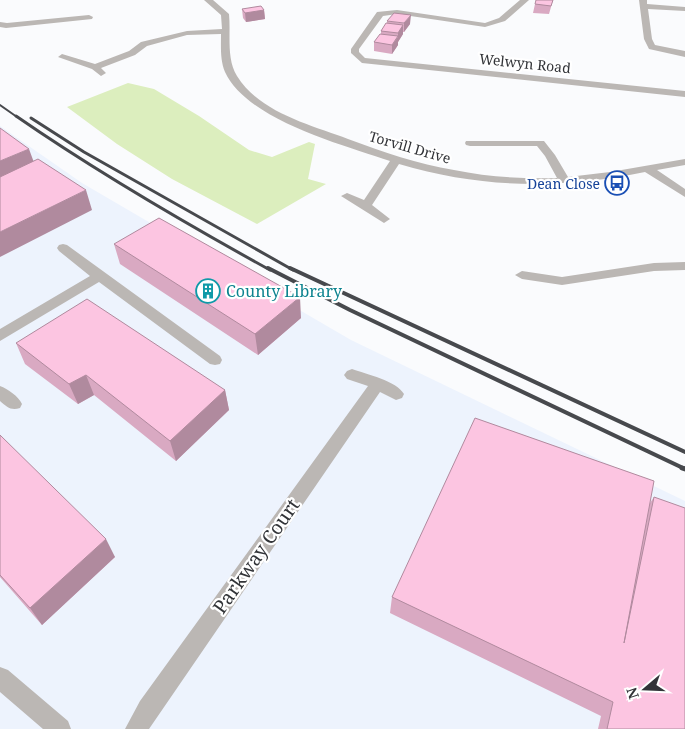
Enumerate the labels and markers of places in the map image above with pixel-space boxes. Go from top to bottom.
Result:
bus stop icon: Dean Close [604,170,630,196]
place label: Dean Close [527,174,600,193]
building icon: County Library [195,278,221,304]
place label: County Library [226,280,343,302]

